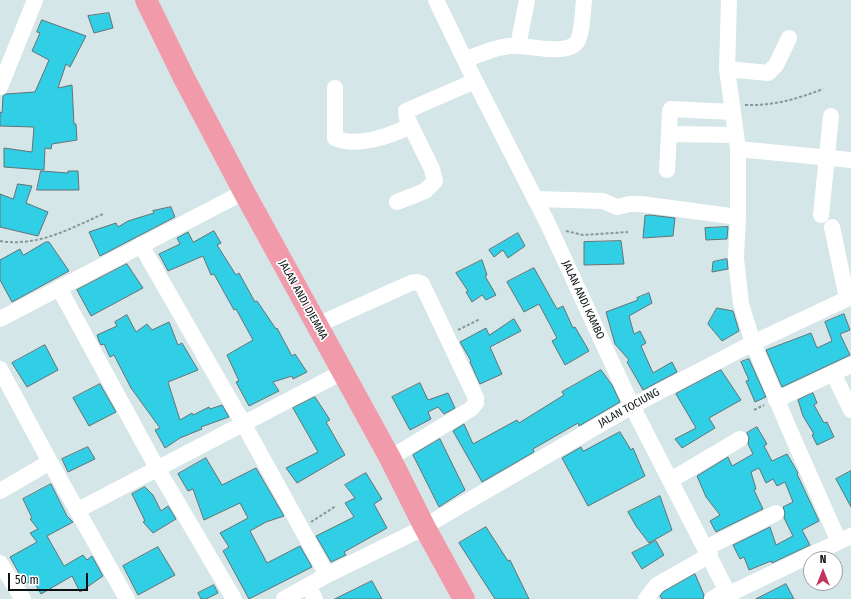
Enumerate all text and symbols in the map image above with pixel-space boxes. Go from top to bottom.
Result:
street label: JALAN ANDI DJEMMA [276,258,330,342]
street label: JALAN ANDI KAMBO [559,259,607,341]
street label: JALAN TOCIUNG [596,386,662,430]
north arrow [803,551,843,591]
text: N [820,553,826,566]
scale bar [10,565,90,591]
text: 50 m [15,573,39,587]

